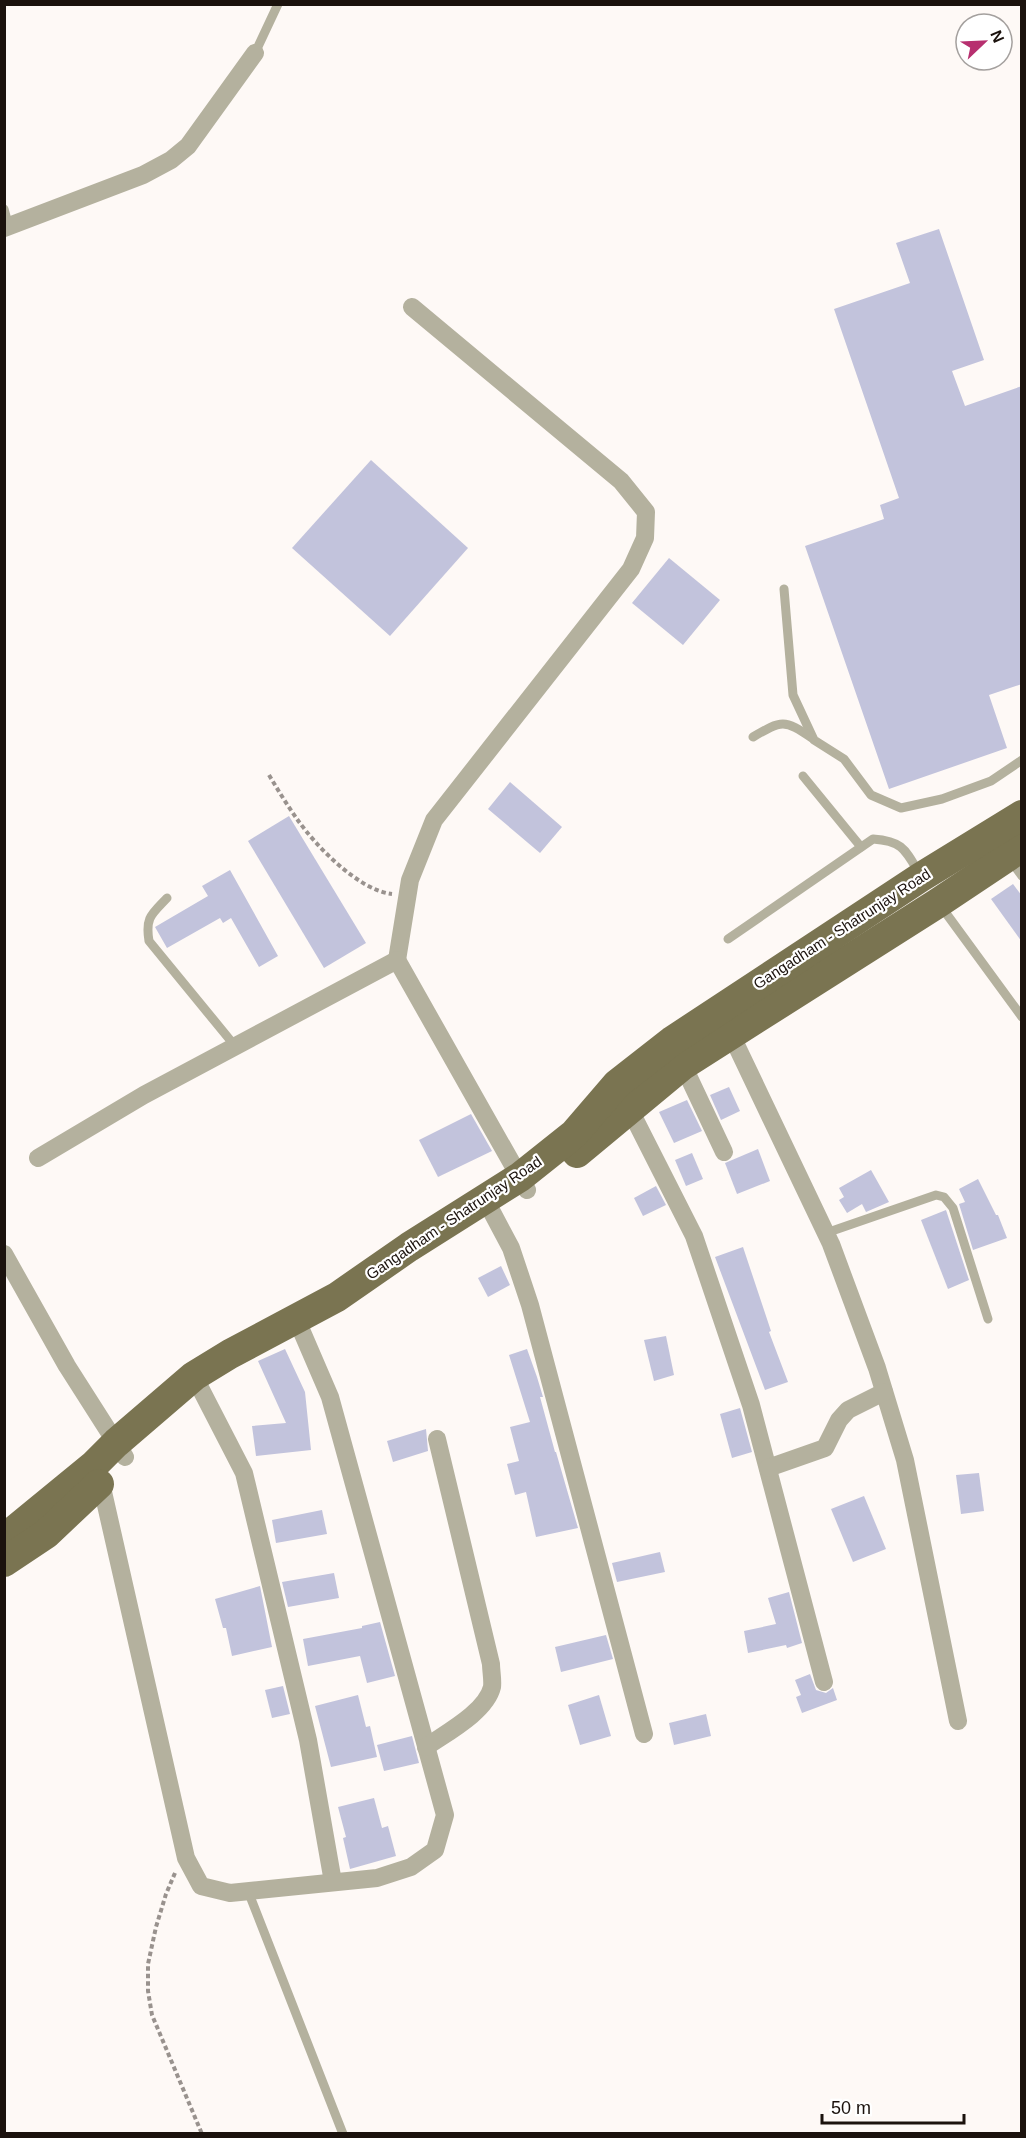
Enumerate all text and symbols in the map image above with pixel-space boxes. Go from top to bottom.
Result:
north arrow [954,12,1014,72]
text: N [987,28,1007,45]
street label: Gangadham - Shatrunjay Road [750,865,933,992]
street label: Gangadham - Shatrunjay Road [363,1152,545,1283]
scale bar [822,2087,964,2125]
text: 50 m [831,2098,871,2118]

